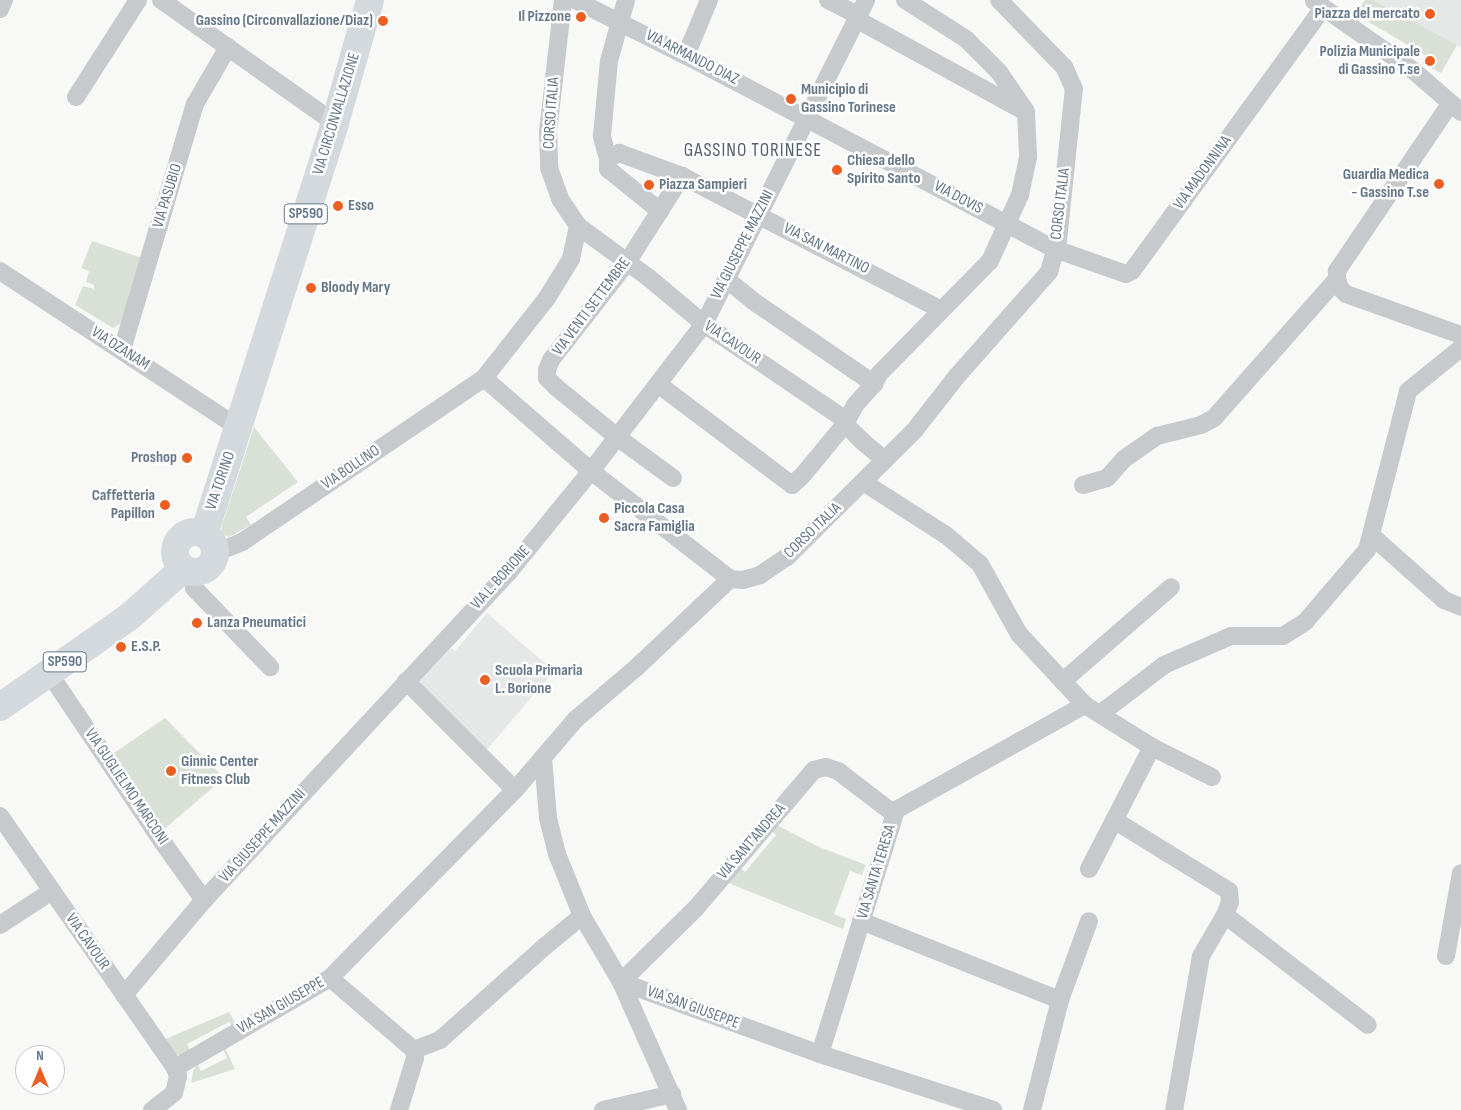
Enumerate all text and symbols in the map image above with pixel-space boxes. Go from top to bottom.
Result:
place label: Piazza del mercato [1315,4,1420,24]
place label: Il Pizzone [518,7,571,27]
marker: Piazza del mercato [1424,8,1436,20]
place label: Gassino (Circonvallazione/Diaz) [196,11,373,31]
marker: Il Pizzone [575,11,587,23]
marker: Gassino (Circonvallazione/Diaz) [377,15,389,27]
street label: VIA ARMANDO DIAZ [642,26,742,90]
place label: Polizia Municipale di Gassino T.se [1320,42,1420,80]
street label: VIA CIRCONVALLAZIONE [309,50,365,178]
marker: Polizia Municipale di Gassino T.se [1424,55,1436,67]
street label: CORSO ITALIA [540,76,564,150]
place label: Municipio di Gassino Torinese [801,80,896,118]
marker: Municipio di Gassino Torinese [785,93,797,105]
street label: VIA MADONNINA [1170,132,1236,214]
district label: GASSINO TORINESE [682,140,824,162]
place label: Chiesa dello Spirito Santo [847,151,920,189]
street label: VIA PASUBIO [149,162,187,230]
marker: Chiesa dello Spirito Santo [831,164,843,176]
place label: Guardia Medica - Gassino T.se [1343,165,1429,203]
street label: CORSO ITALIA [1047,167,1075,241]
place label: Piazza Sampieri [659,175,747,195]
street label: VIA DOVIS [930,177,986,219]
marker: Guardia Medica - Gassino T.se [1433,178,1445,190]
marker: Piazza Sampieri [643,179,655,191]
street label: VIA GIUSEPPE MAZZINI [707,187,779,303]
place label: Esso [348,196,374,216]
marker: Esso [332,200,344,212]
road number: SP590 [284,202,328,226]
street label: VIA SAN MARTINO [780,219,872,279]
street label: VIA VENTI SETTEMBRE [549,254,635,360]
place label: Bloody Mary [321,278,390,298]
marker: Bloody Mary [305,282,317,294]
street label: VIA CAVOUR [700,317,764,369]
street label: VIA OZANAM [87,323,153,375]
street label: VIA BOLLINO [318,442,384,494]
place label: Proshop [131,448,177,468]
street label: VIA TORINO [202,449,240,513]
marker: Proshop [181,452,193,464]
place label: Caffetteria Papillon [92,486,155,524]
marker: Caffetteria Papillon [159,499,171,511]
place label: Piccola Casa Sacra Famiglia [614,499,695,537]
street label: CORSO ITALIA [780,499,846,563]
marker: Piccola Casa Sacra Famiglia [598,512,610,524]
street label: VIA L. BORIONE [467,542,535,614]
place label: Lanza Pneumatici [207,613,306,633]
marker: Lanza Pneumatici [191,617,203,629]
place label: E.S.P. [131,637,161,657]
marker: E.S.P. [115,641,127,653]
road number: SP590 [42,650,88,674]
place label: Scuola Primaria L. Borione [495,661,582,699]
marker: Scuola Primaria L. Borione [479,674,491,686]
street label: VIA GUGLIELMO MARCONI [80,725,172,849]
place label: Ginnic Center Fitness Club [181,752,258,790]
marker: Ginnic Center Fitness Club [165,765,177,777]
street label: VIA GIUSEPPE MAZZINI [216,785,310,887]
street label: VIA SANT'ANDREA [714,800,790,884]
street label: VIA SANTA TERESA [854,822,900,922]
street label: VIA CAVOUR [61,910,113,974]
street label: VIA SAN GIUSEPPE [234,973,328,1039]
street label: VIA SAN GIUSEPPE [644,982,742,1034]
north arrow [15,1045,65,1095]
text: N [36,1047,44,1064]

